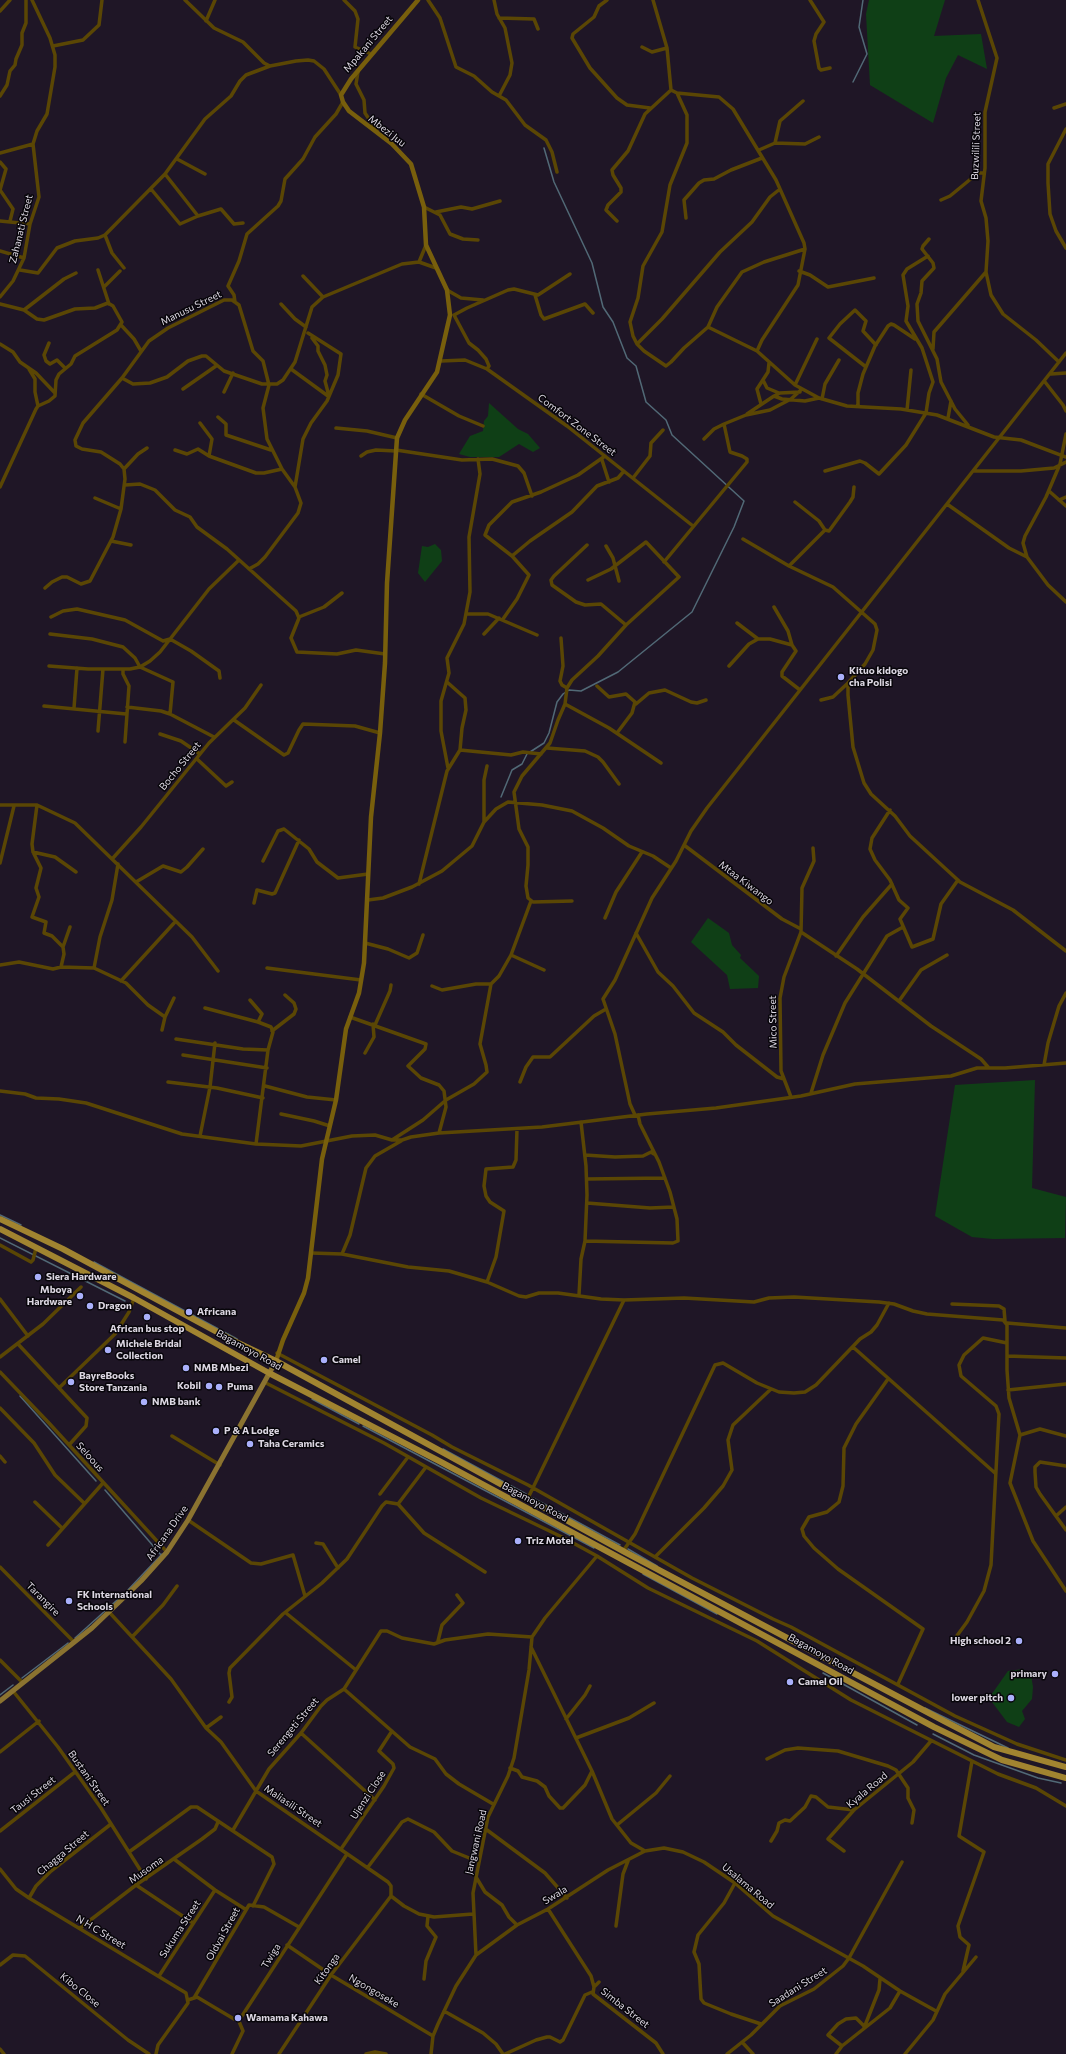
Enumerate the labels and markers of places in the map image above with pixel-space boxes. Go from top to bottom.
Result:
place label: Kituo kidogo cha Polisi [849,665,908,688]
marker: Kituo kidogo cha Polisi [836,672,846,682]
place label: Siera Hardware [46,1271,117,1283]
marker: Siera Hardware [33,1272,43,1282]
place label: Mboya Hardware [27,1284,72,1308]
marker: Mboya Hardware [75,1291,85,1301]
place label: Dragon [98,1300,132,1312]
marker: Dragon [85,1301,95,1311]
place label: Africana [197,1306,236,1318]
marker: Africana [184,1307,194,1317]
marker: African bus stop [142,1312,152,1322]
place label: African bus stop [110,1323,184,1335]
place label: Michele Bridal Collection [116,1338,182,1362]
marker: Michele Bridal Collection [103,1345,113,1355]
place label: Camel [332,1354,361,1366]
marker: Camel [319,1355,329,1365]
place label: NMB Mbezi [194,1362,248,1374]
marker: NMB Mbezi [181,1363,191,1373]
place label: BayreBooks Store Tanzania [79,1370,147,1394]
marker: BayreBooks Store Tanzania [66,1377,76,1387]
place label: Kobil [177,1380,201,1392]
marker: Kobil [204,1381,214,1391]
place label: Puma [227,1381,253,1393]
marker: Puma [214,1382,224,1392]
place label: NMB bank [152,1396,200,1408]
marker: NMB bank [139,1397,149,1407]
place label: P & A Lodge [224,1425,279,1437]
marker: P & A Lodge [211,1426,221,1436]
place label: Taha Ceramics [258,1438,324,1450]
marker: Taha Ceramics [245,1439,255,1449]
place label: Triz Motel [526,1535,573,1547]
marker: Triz Motel [513,1536,523,1546]
place label: FK International Schools [77,1589,152,1612]
marker: FK International Schools [64,1596,74,1606]
place label: High school 2 [950,1635,1011,1647]
marker: High school 2 [1014,1636,1024,1646]
place label: primary [1011,1668,1047,1680]
marker: primary [1050,1669,1060,1679]
place label: Camel Oil [798,1676,842,1688]
marker: Camel Oil [785,1677,795,1687]
place label: lower pitch [952,1692,1003,1704]
marker: lower pitch [1006,1693,1016,1703]
place label: Wamama Kahawa [246,2012,328,2024]
marker: Wamama Kahawa [233,2013,243,2023]

